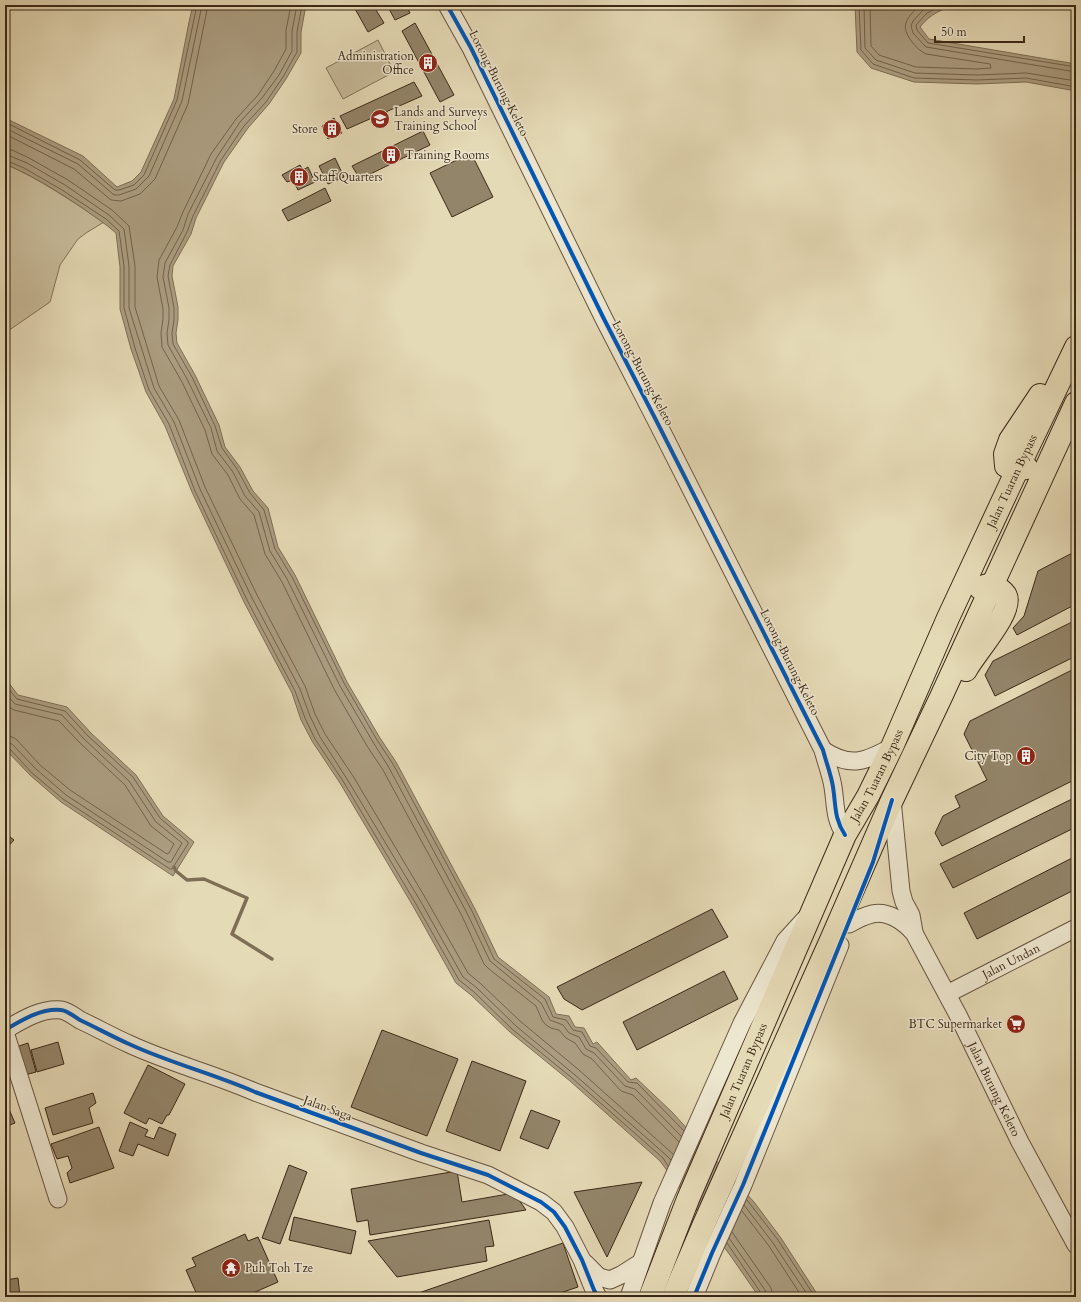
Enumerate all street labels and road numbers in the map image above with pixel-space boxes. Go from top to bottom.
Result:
street label: Lorong Burung Keleto [465,27,533,139]
street label: Lorong Burung Keleto [608,318,678,429]
street label: Jalan Tuaran Bypass [982,432,1041,533]
street label: Lorong Burung Keleto [756,606,824,718]
street label: Jalan Tuaran Bypass [845,727,907,827]
street label: Jalan Undan [978,940,1043,983]
street label: Jalan Tuaran Bypass [715,1021,771,1122]
street label: Jalan Burung Keleto [963,1037,1024,1140]
street label: Jalan Saga [300,1091,355,1124]

